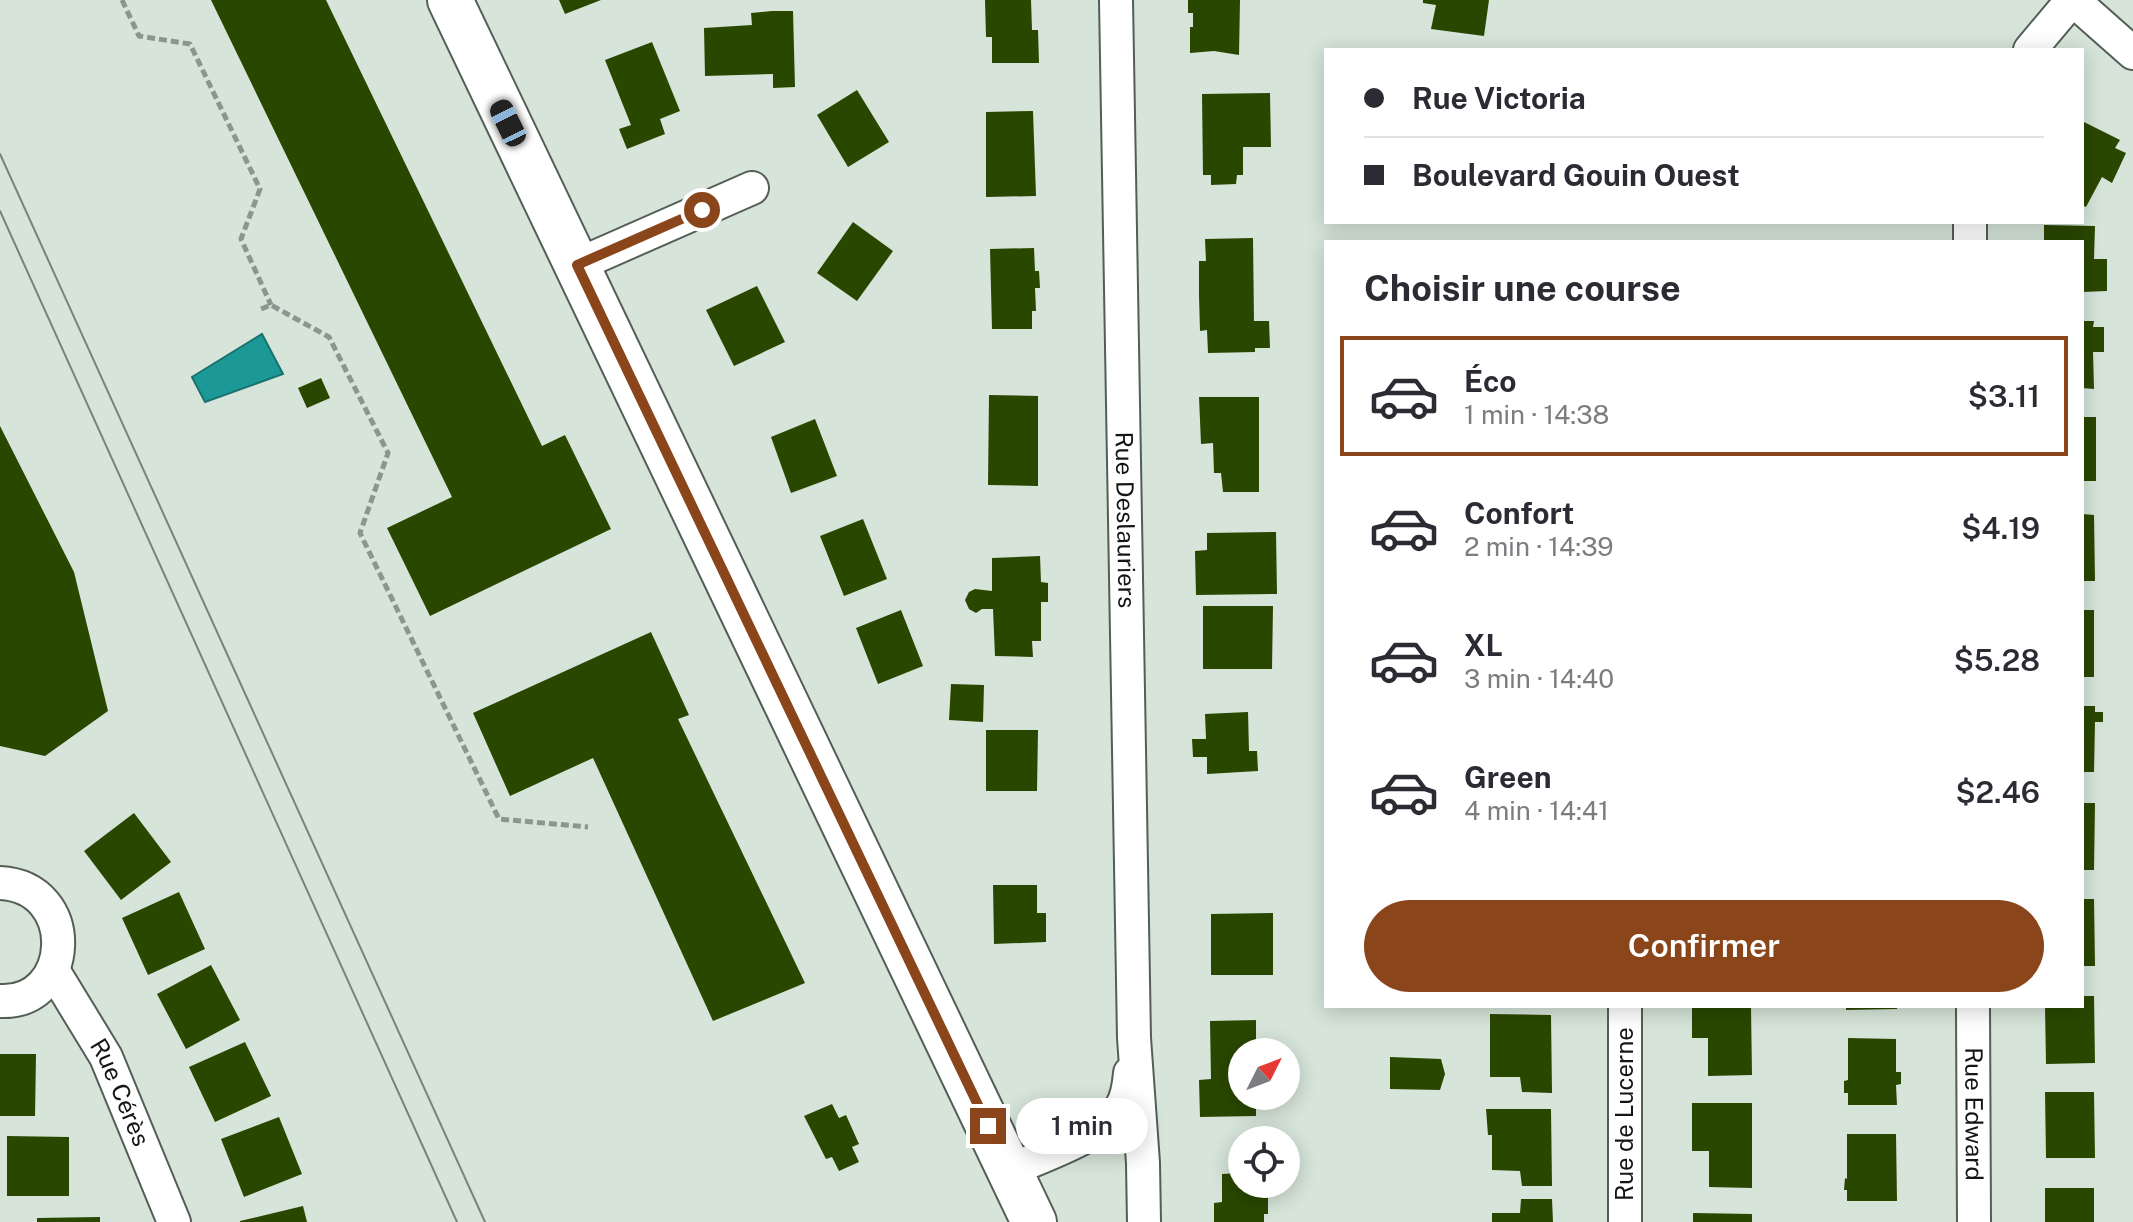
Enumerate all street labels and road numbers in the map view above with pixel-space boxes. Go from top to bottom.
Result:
street label: Rue Deslauriers [1110,431,1142,608]
street label: Rue de Lucerne [1610,1027,1638,1201]
street label: Rue Cérès [85,1033,156,1150]
street label: Rue Edward [1960,1047,1989,1181]

